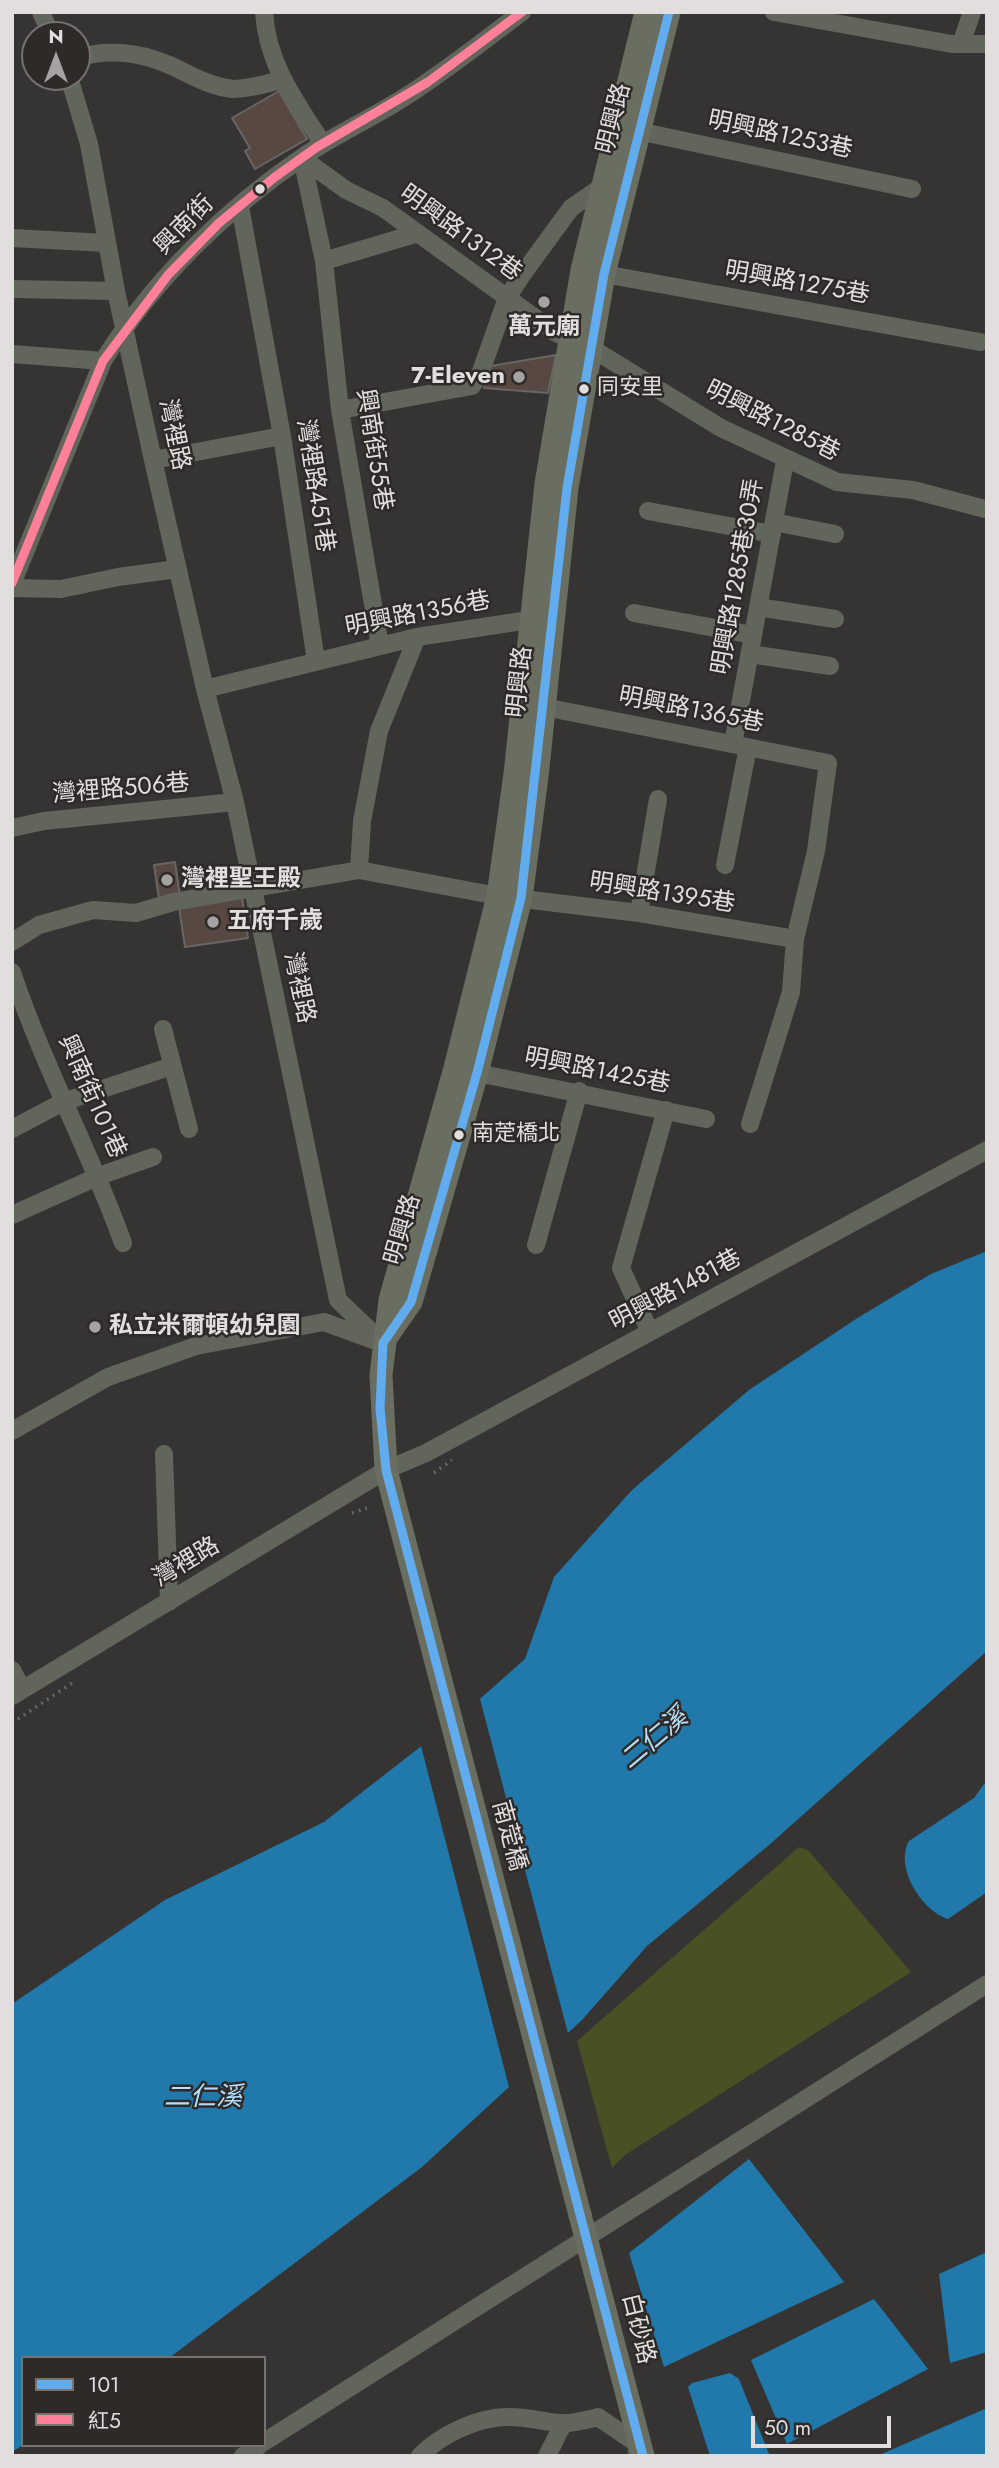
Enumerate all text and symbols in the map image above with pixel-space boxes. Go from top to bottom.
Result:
north arrow [21,21,91,91]
text: N [48,23,64,50]
street label: 明興路 [592,81,638,157]
street label: 明興路1253巷 [705,107,855,165]
street label: 明興路1312巷 [393,180,527,288]
unlabelled marker [253,182,267,196]
street label: 興南街 [149,190,221,262]
street label: 明興路1275巷 [722,257,872,311]
marker: 萬元廟 [536,294,552,310]
place label: 萬元廟 [508,314,580,342]
place label: 7-Eleven [411,363,505,391]
marker: 7-Eleven [511,369,527,385]
place label: 同安里 [597,376,663,402]
street label: 明興路1285巷 [700,376,844,468]
marker: 同安里 [577,382,591,396]
street label: 興南街55巷 [349,387,397,513]
street label: 灣裡路 [151,397,195,473]
street label: 灣裡路451巷 [289,417,339,555]
street label: 明興路1285巷30弄 [708,477,770,677]
street label: 明興路1356巷 [343,587,493,643]
street label: 明興路 [503,645,539,719]
street label: 明興路1365巷 [616,683,766,739]
street label: 灣裡路506巷 [51,770,191,810]
place label: 灣裡聖王殿 [181,866,301,894]
street label: 明興路1395巷 [587,868,737,920]
marker: 灣裡聖王殿 [159,872,175,888]
place label: 五府千歲 [227,908,323,936]
marker: 五府千歲 [205,914,221,930]
street label: 灣裡路 [276,950,320,1026]
street label: 興南街101巷 [51,1031,131,1163]
street label: 明興路1425巷 [522,1044,672,1100]
place label: 南萣橋北 [472,1122,560,1148]
marker: 南萣橋北 [452,1128,466,1142]
street label: 明興路 [380,1191,428,1269]
street label: 明興路1481巷 [605,1244,747,1338]
place label: 私立米爾頓幼兒園 [109,1313,301,1341]
marker: 私立米爾頓幼兒園 [87,1319,103,1335]
street label: 灣裡路 [149,1532,225,1594]
water label: 二仁溪 [615,1703,695,1777]
street label: 南萣橋 [485,1797,531,1875]
water label: 二仁溪 [164,2083,242,2115]
street label: 白砂路 [614,2291,660,2367]
legend [21,2356,266,2447]
text: 101 [88,2370,120,2400]
scale bar [754,2402,894,2446]
text: 紅5 [88,2406,121,2436]
text: 50 m [764,2413,811,2443]

